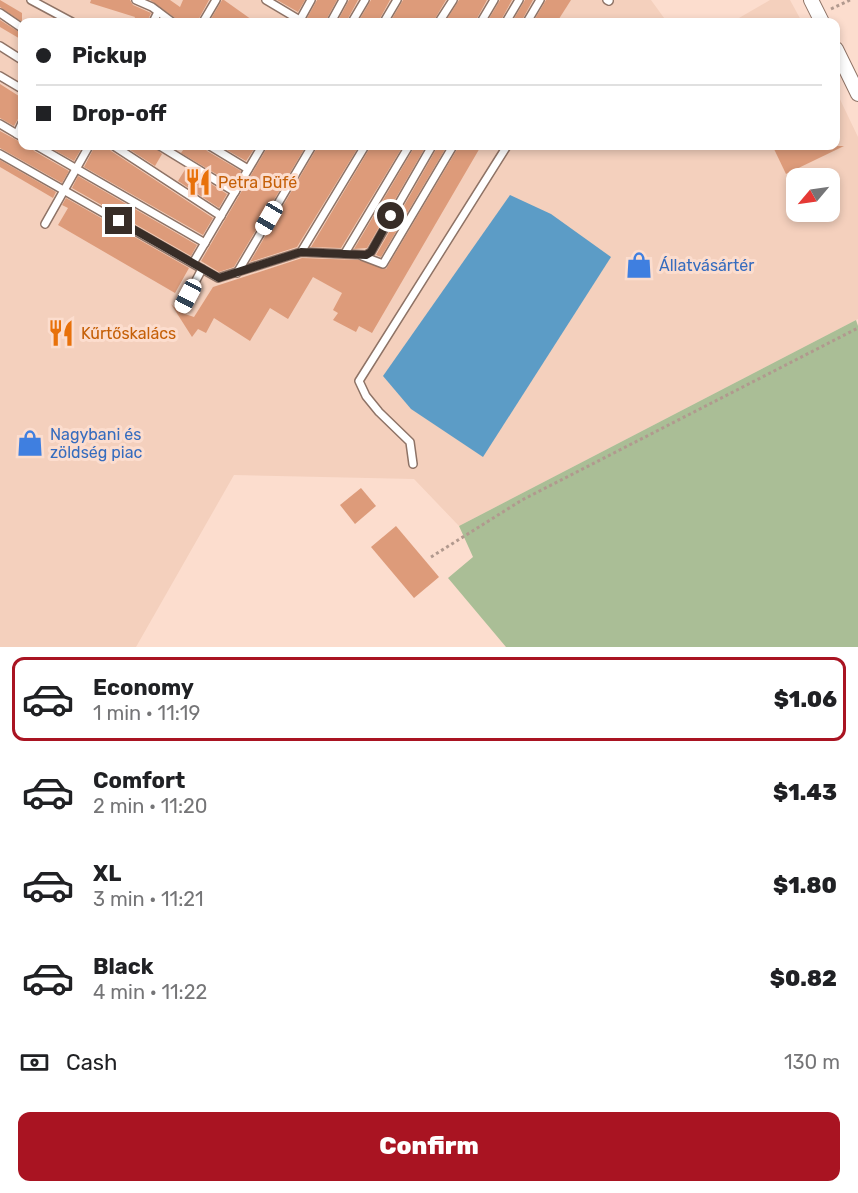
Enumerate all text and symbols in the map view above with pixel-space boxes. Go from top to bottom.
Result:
text: Pickup [72,42,147,69]
text: Drop-off [72,100,167,127]
restaurant icon: Petra Büfé [183,167,213,197]
north arrow [786,168,840,222]
map controls [786,168,840,222]
place label: Petra Büfé [218,173,297,192]
car [252,198,286,238]
route start [377,202,404,229]
route end [105,207,132,234]
shop icon: Állatvásártér [624,250,654,280]
place label: Állatvásártér [659,256,754,275]
car [172,276,204,316]
restaurant icon: Kűrtőskalács [46,318,76,348]
place label: Kűrtőskalács [81,324,176,343]
place label: Nagybani és zöldség piac [50,425,142,462]
shop icon: Nagybani és zöldség piac [15,428,45,458]
icon: car [21,672,75,726]
text: Economy [93,674,194,701]
text: $1.06 [774,686,837,713]
text: 1 min · 11:19 [93,701,200,725]
icon: car [21,765,75,819]
text: Comfort [93,767,185,794]
text: $1.43 [773,779,837,806]
text: 2 min · 11:20 [93,794,207,818]
icon: car [21,858,75,912]
text: XL [93,860,121,887]
text: $1.80 [773,872,837,899]
text: 3 min · 11:21 [93,887,204,911]
icon: car [21,951,75,1005]
text: Black [93,953,154,980]
text: $0.82 [770,965,837,992]
text: 4 min · 11:22 [93,980,207,1004]
icon: cash [18,1046,51,1079]
text: Cash [66,1049,117,1076]
text: 130 m [784,1050,840,1074]
button: Confirm [18,1112,840,1181]

